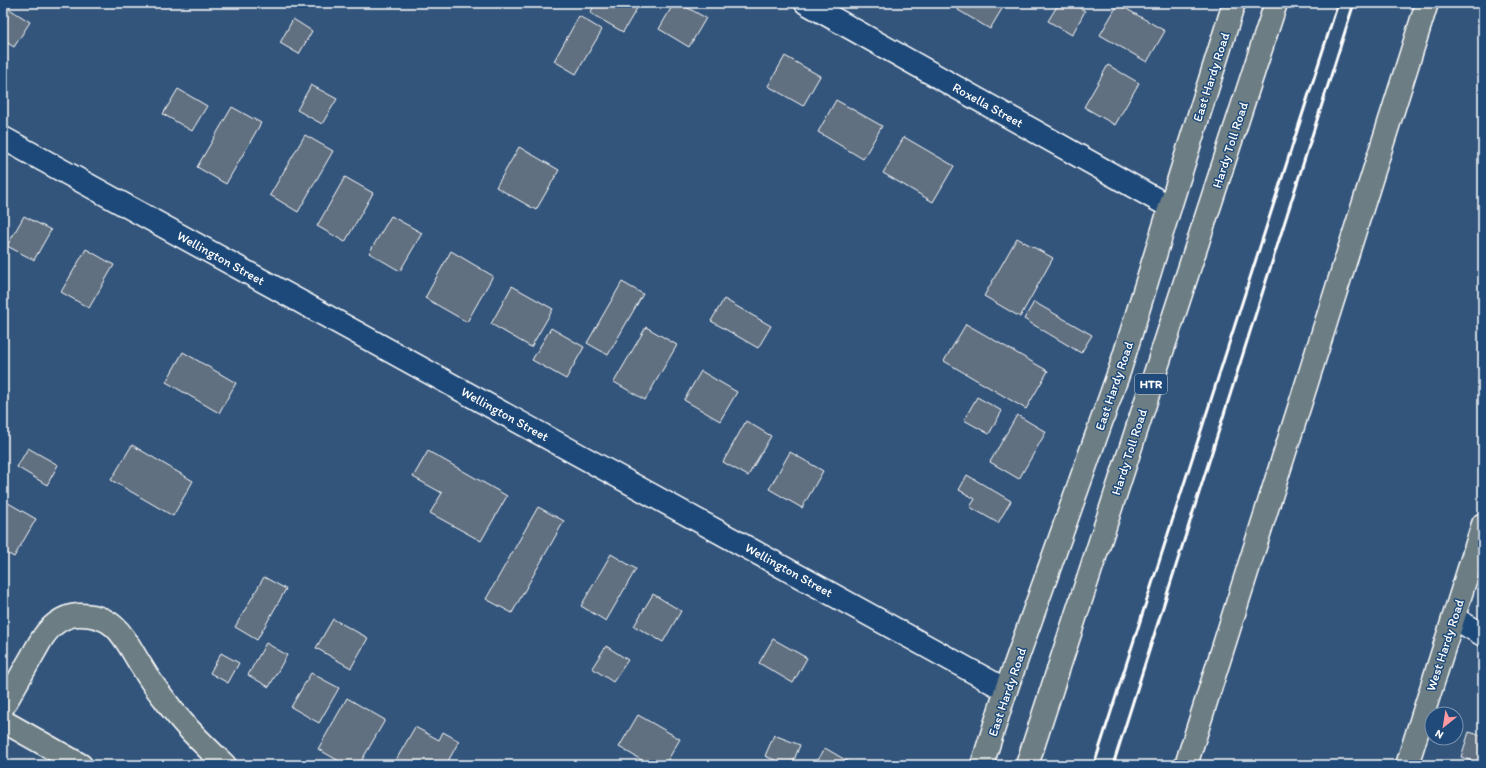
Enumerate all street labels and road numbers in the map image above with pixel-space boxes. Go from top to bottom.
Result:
street label: East Hardy Road [1190,31,1232,123]
street label: Roxella Street [950,79,1026,131]
street label: Hardy Toll Road [1209,100,1251,190]
street label: Wellington Street [175,228,267,288]
street label: East Hardy Road [1092,340,1136,432]
road number: HTR [1135,374,1167,394]
street label: Wellington Street [459,384,551,444]
street label: Hardy Toll Road [1108,407,1150,497]
street label: Wellington Street [743,540,835,600]
street label: West Hardy Road [1423,597,1467,693]
street label: East Hardy Road [985,646,1029,738]

